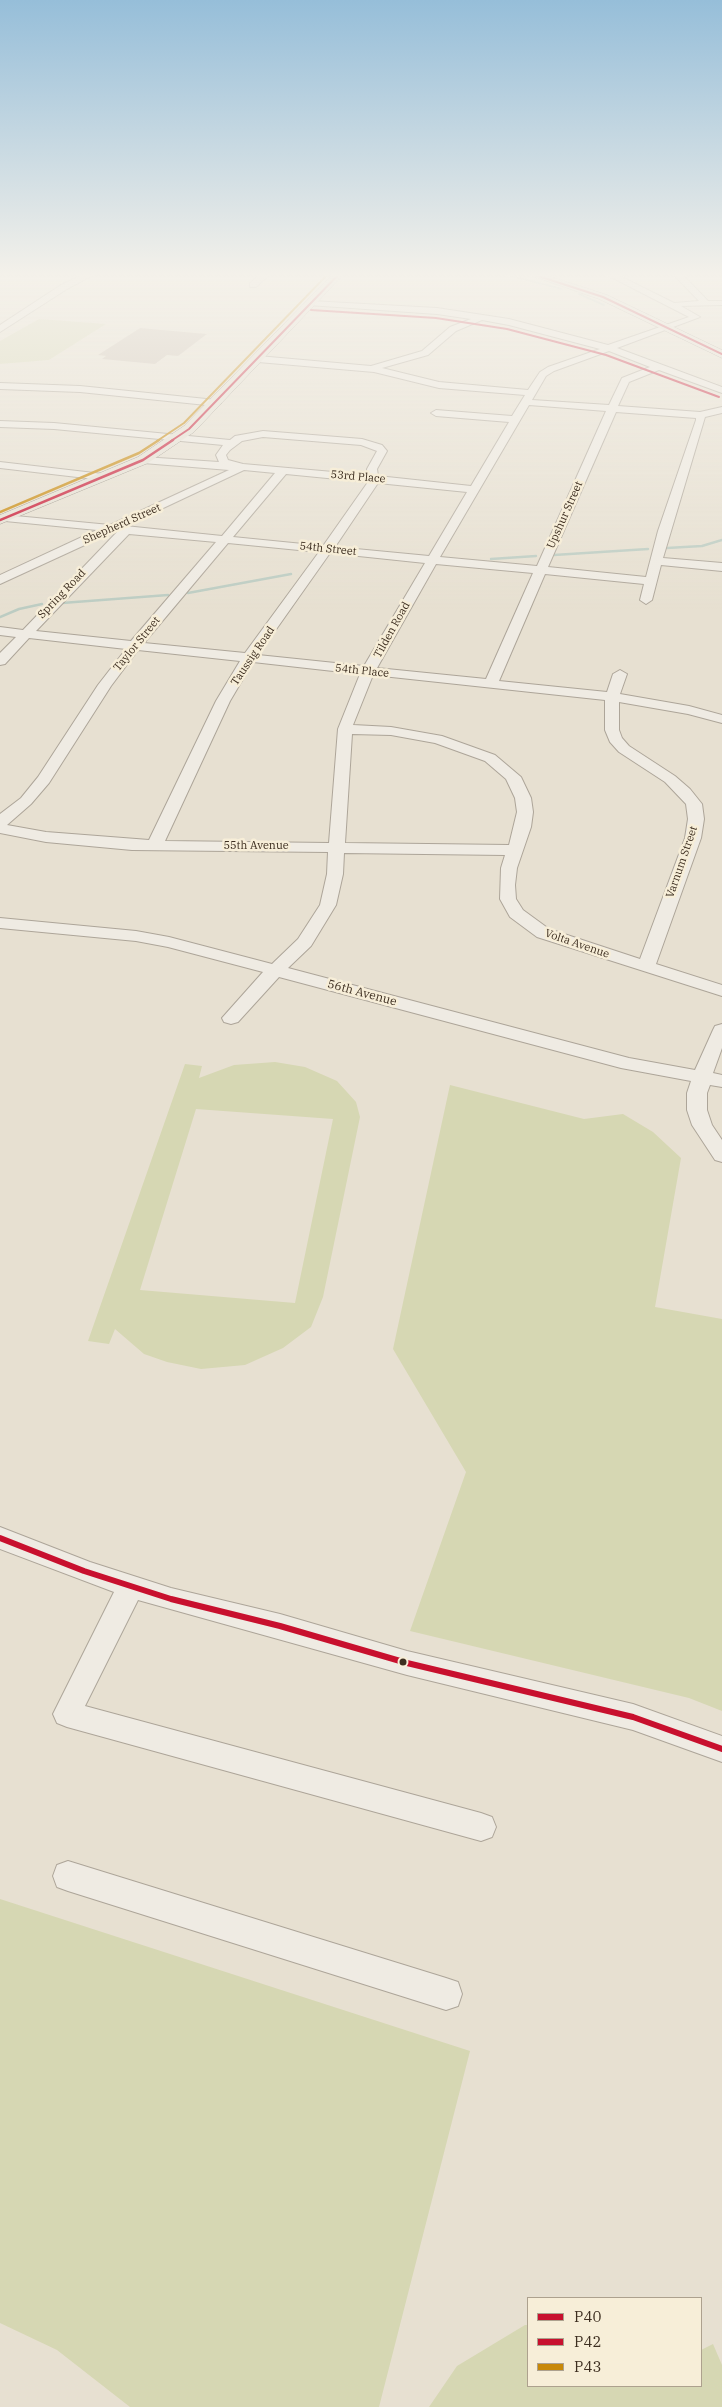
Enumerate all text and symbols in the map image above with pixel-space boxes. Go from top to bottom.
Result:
street label: 53rd Place [330,468,386,486]
street label: Upshur Street [544,479,586,551]
street label: Shepherd Street [81,501,163,547]
street label: 54th Street [299,539,357,559]
street label: Spring Road [35,567,89,621]
street label: Tilden Road [371,600,413,660]
street label: Taylor Street [111,614,163,674]
street label: Taussig Road [228,624,278,688]
street label: 54th Place [334,662,390,680]
street label: Varnum Street [664,824,700,900]
street label: 55th Avenue [223,839,289,853]
street label: Volta Avenue [543,927,611,961]
street label: 56th Avenue [326,977,398,1009]
unlabelled marker [398,1657,408,1667]
legend [527,2297,702,2387]
text: P40 [574,2307,601,2326]
text: P42 [574,2332,601,2351]
text: P43 [574,2357,601,2376]

